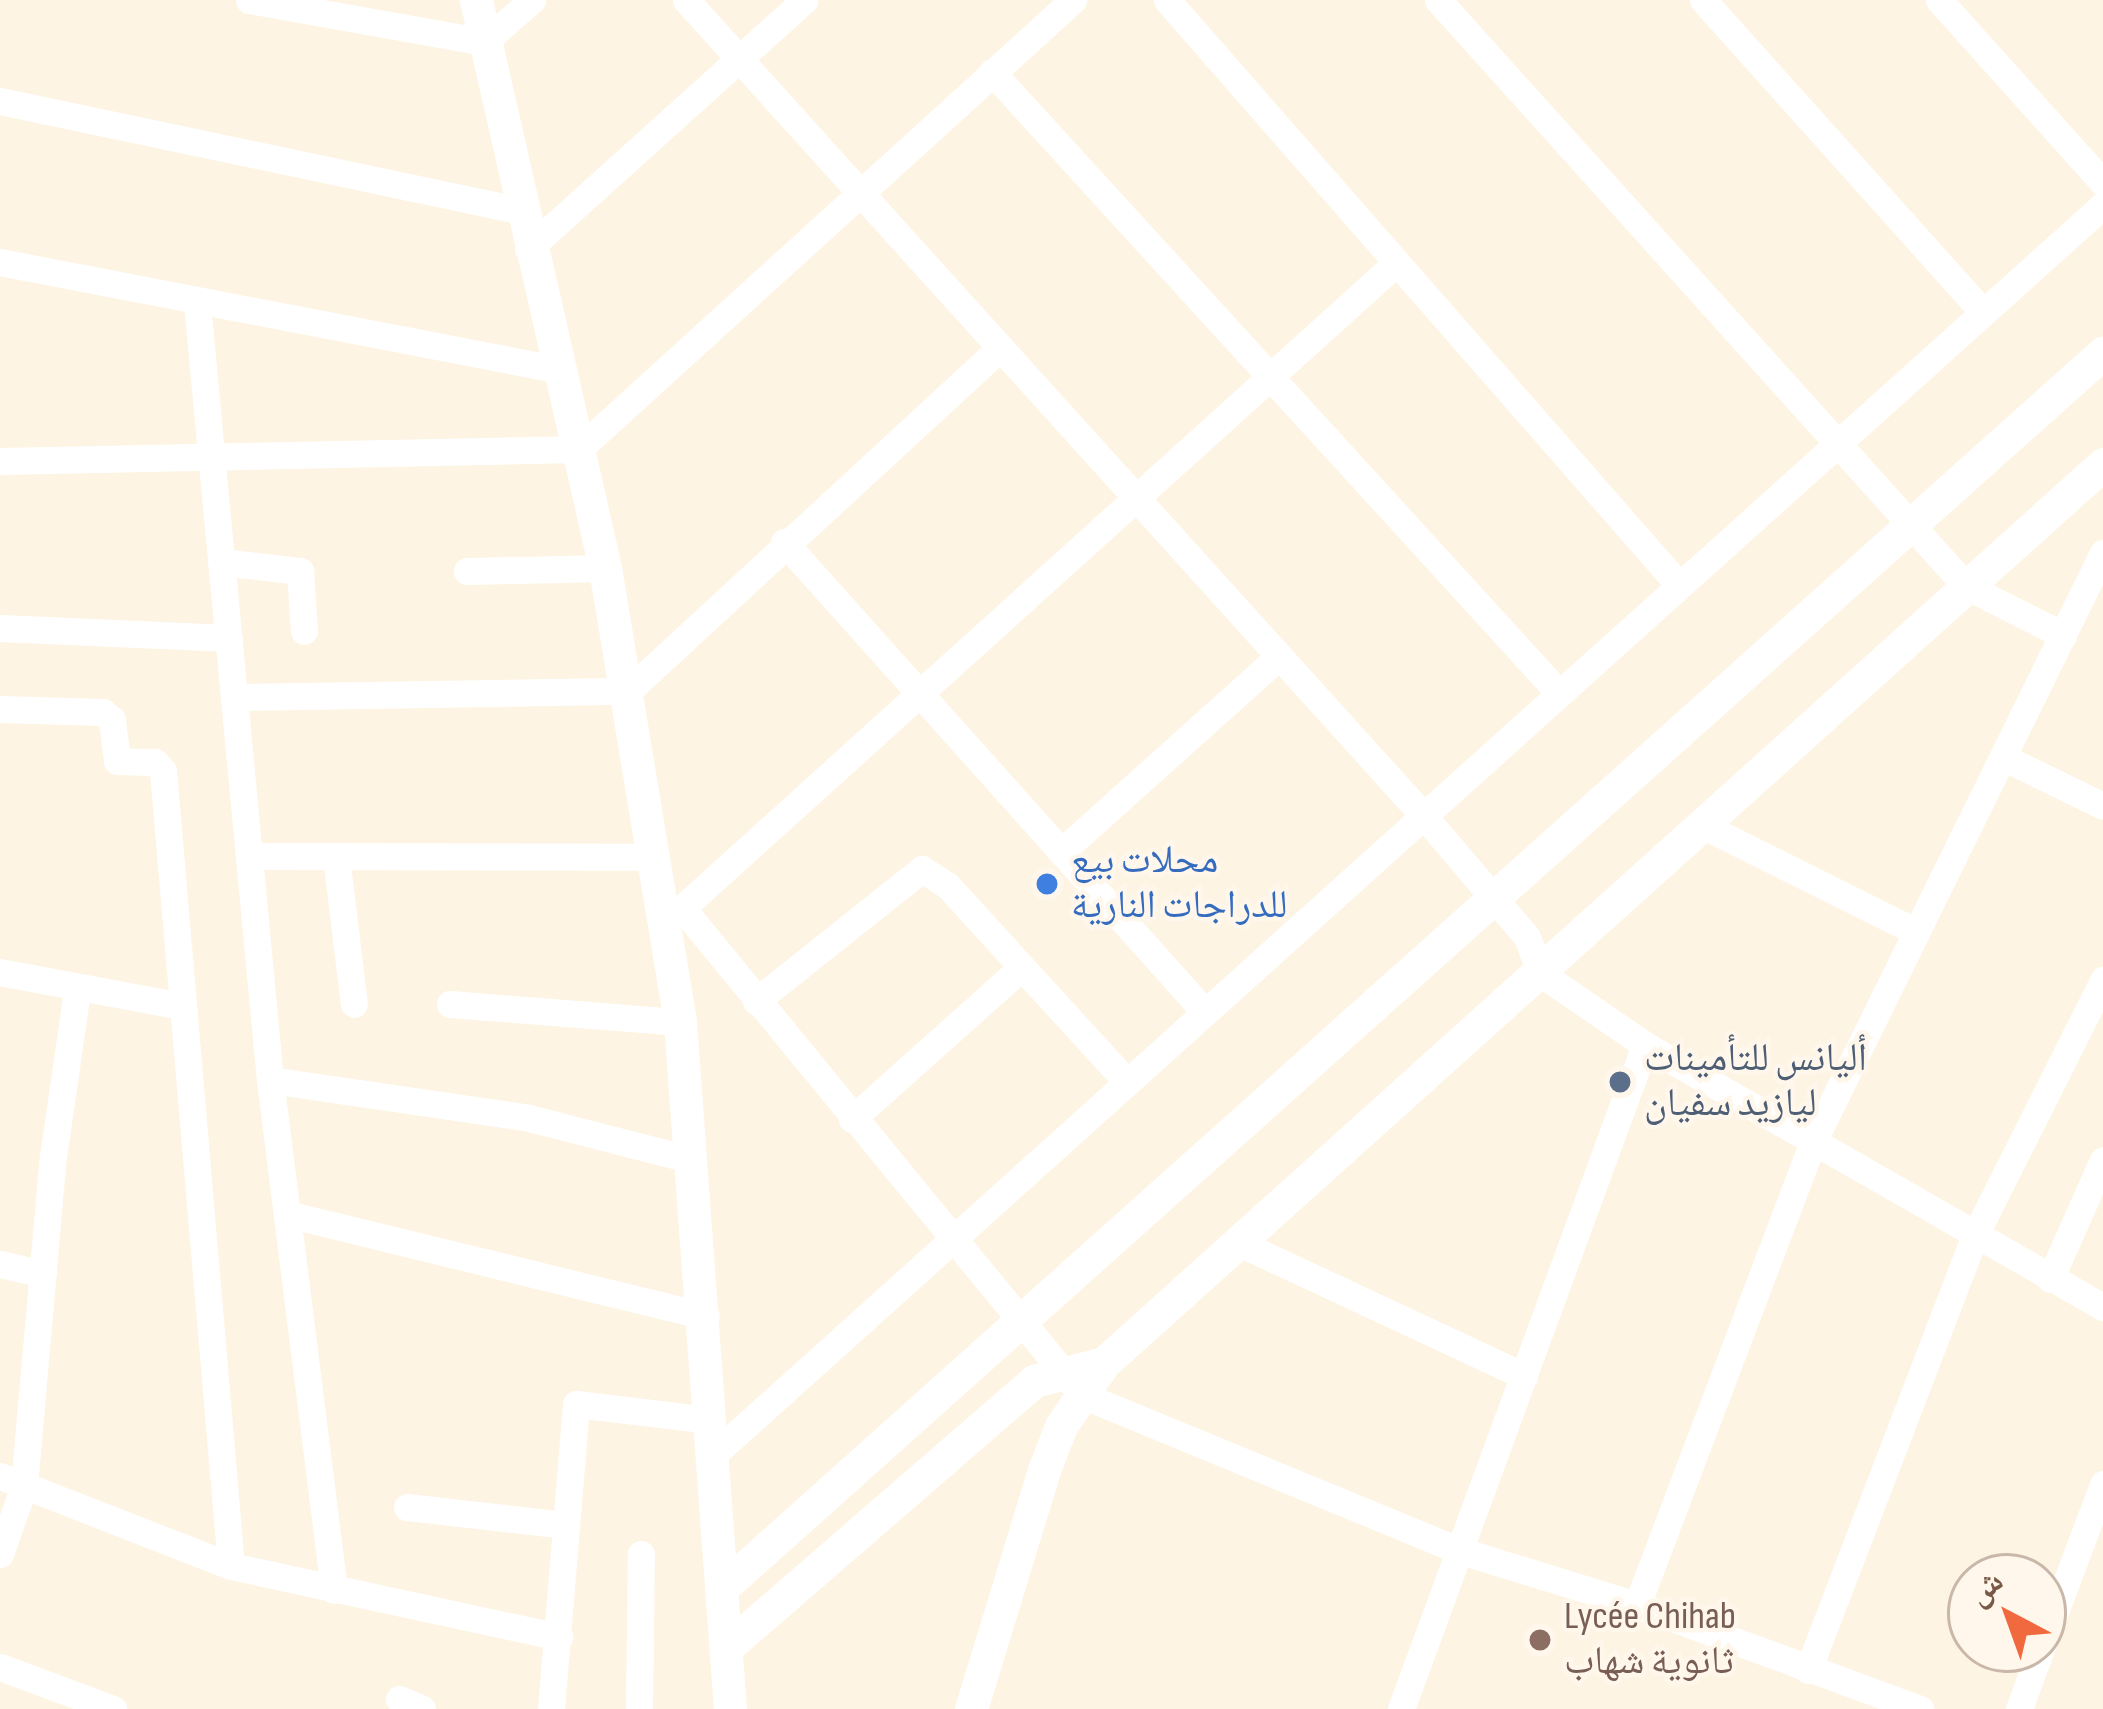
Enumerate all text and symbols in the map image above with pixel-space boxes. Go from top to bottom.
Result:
place label: محلات بيع للدراجات النارية [1071,839,1287,930]
marker: محلات بيع للدراجات النارية [1034,871,1060,897]
place label: أليانس للتأمينات ليازيد سفيان [1644,1037,1867,1128]
marker: أليانس للتأمينات ليازيد سفيان [1607,1069,1633,1095]
north arrow [1947,1553,2067,1673]
text: ش [1959,1562,2012,1615]
place label: Lycée Chihab ثانوية شهاب [1564,1595,1736,1686]
marker: Lycée Chihab ثانوية شهاب [1527,1627,1553,1653]

